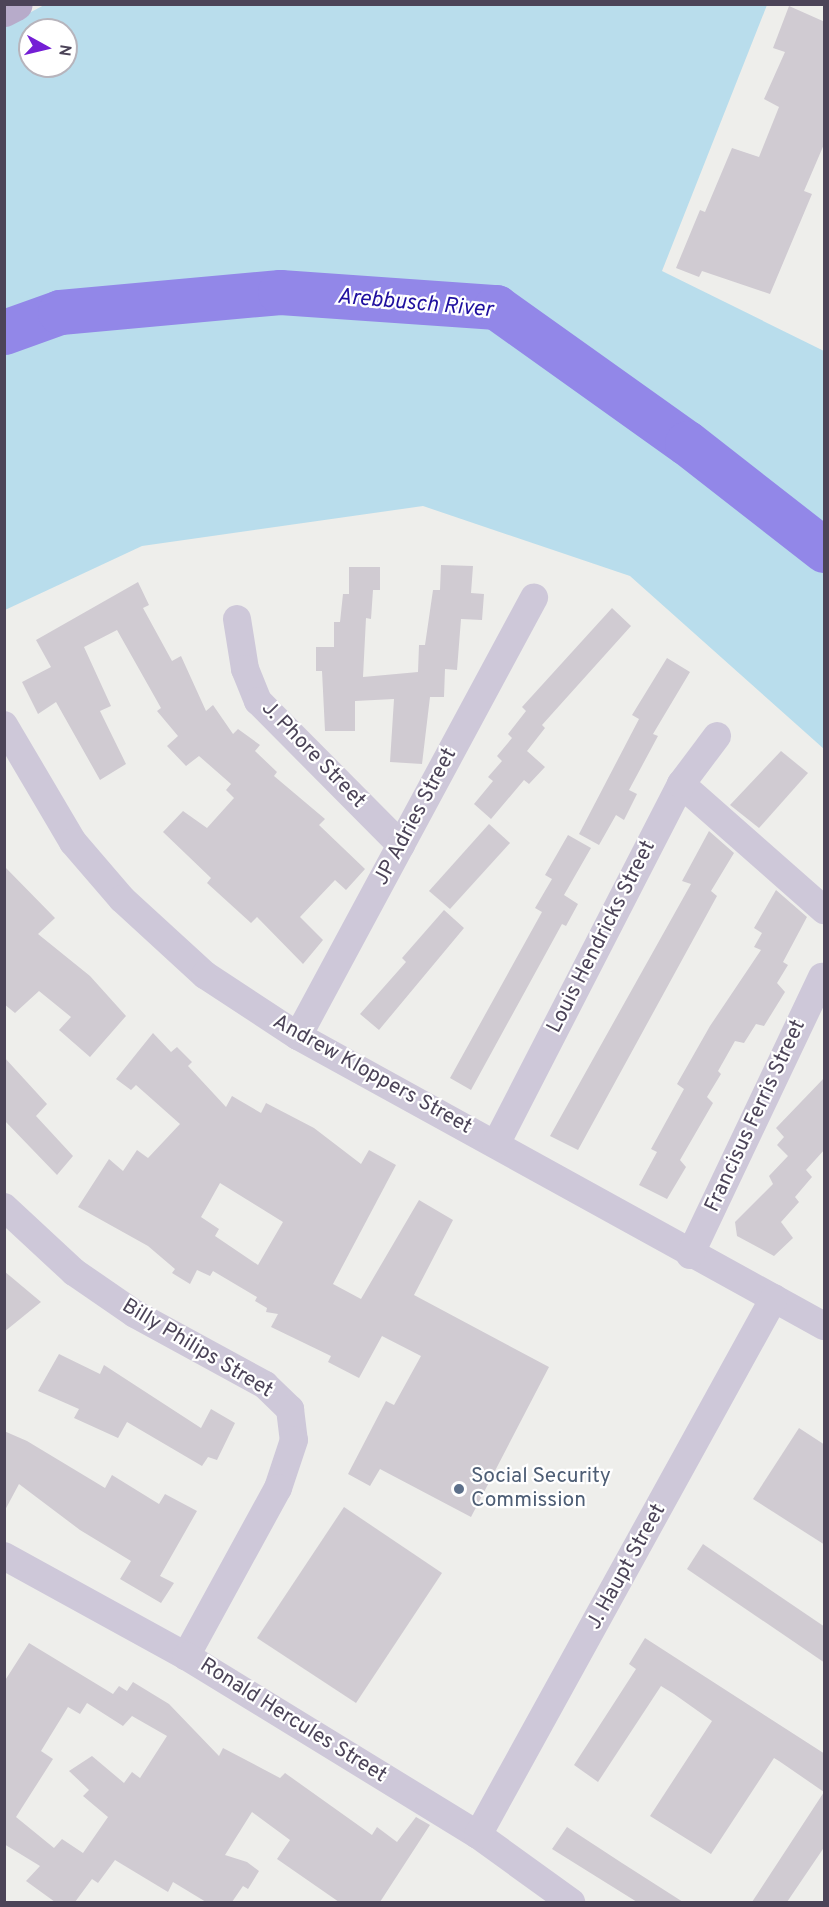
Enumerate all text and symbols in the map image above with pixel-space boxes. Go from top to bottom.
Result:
north arrow [18,18,78,78]
text: N [53,43,75,57]
water label: Arebbusch River [336,284,494,324]
street label: J. Phore Street [256,696,370,814]
street label: JP Adries Street [369,744,463,890]
street label: Louis Hendricks Street [542,836,662,1038]
street label: Andrew Kloppers Street [268,1010,476,1140]
street label: Francisus Ferris Street [700,1016,812,1216]
street label: Billy Philips Street [117,1294,277,1404]
place label: Social Security Commission [471,1464,611,1514]
marker: Social Security Commission [452,1482,466,1496]
street label: J. Haupt Street [582,1500,672,1634]
street label: Ronald Hercules Street [195,1653,391,1789]

